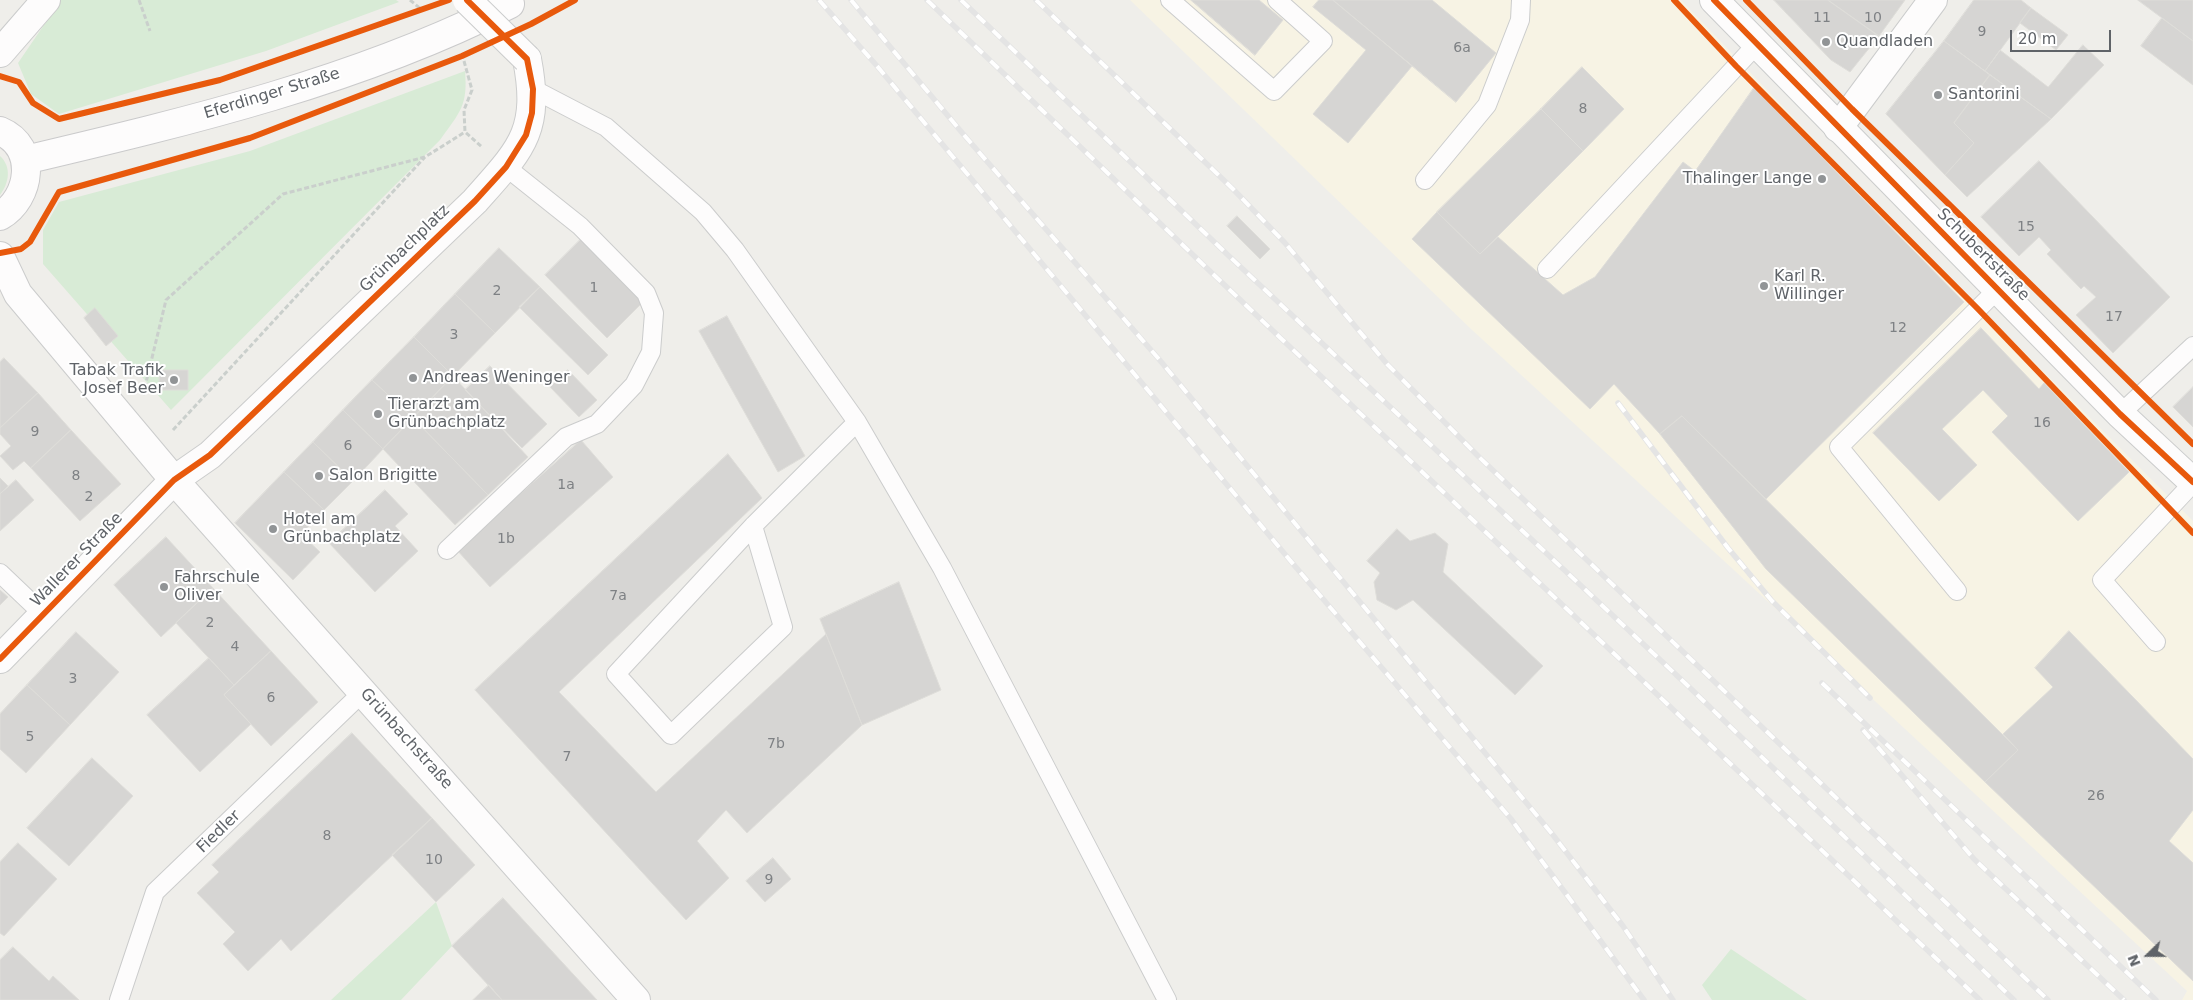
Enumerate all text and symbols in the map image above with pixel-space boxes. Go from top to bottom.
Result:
house number: 11 [1813,10,1831,26]
house number: 10 [1864,10,1882,26]
scale bar [2013,20,2114,52]
house number: 9 [1978,24,1986,40]
text: 20 m [2018,30,2056,48]
place label: Quandladen [1836,32,1933,52]
marker: Quandladen [1820,36,1832,48]
house number: 6a [1453,40,1471,56]
street label: Eferdinger Straße [202,64,342,124]
place label: Santorini [1948,85,2020,105]
marker: Santorini [1932,89,1944,101]
house number: 8 [1579,101,1587,117]
place label: Thalinger Lange [1683,169,1812,189]
marker: Thalinger Lange [1816,173,1828,185]
street label: Grünbachplatz [356,201,454,297]
street label: Schubertstraße [1933,205,2033,305]
house number: 15 [2017,219,2035,235]
place label: Karl R. Willinger [1774,267,1844,305]
house number: 1 [590,280,598,296]
marker: Karl R. Willinger [1758,280,1770,292]
house number: 2 [493,283,501,299]
house number: 17 [2105,309,2123,325]
house number: 12 [1889,320,1907,336]
house number: 3 [450,327,458,343]
place label: Tabak Trafik Josef Beer [70,361,164,399]
place label: Andreas Weninger [423,368,570,388]
marker: Andreas Weninger [407,372,419,384]
marker: Tabak Trafik Josef Beer [168,374,180,386]
place label: Tierarzt am Grünbachplatz [388,395,505,433]
marker: Tierarzt am Grünbachplatz [372,408,384,420]
house number: 16 [2033,415,2051,431]
house number: 9 [31,424,39,440]
house number: 6 [344,438,352,454]
place label: Salon Brigitte [329,466,437,486]
house number: 8 [72,468,80,484]
marker: Salon Brigitte [313,470,325,482]
house number: 1a [557,477,575,493]
house number: 2 [85,489,93,505]
street label: Wallerer Straße [27,509,127,611]
place label: Hotel am Grünbachplatz [283,510,400,548]
marker: Hotel am Grünbachplatz [267,523,279,535]
house number: 1b [497,531,515,547]
place label: Fahrschule Oliver [174,568,260,606]
marker: Fahrschule Oliver [158,581,170,593]
house number: 7a [609,588,627,604]
house number: 2 [206,615,214,631]
house number: 4 [231,639,239,655]
house number: 3 [69,671,77,687]
street label: Grünbachstraße [356,685,456,793]
house number: 6 [267,690,275,706]
house number: 5 [26,729,34,745]
house number: 7b [767,736,785,752]
house number: 7 [563,749,571,765]
house number: 26 [2087,788,2105,804]
street label: Fiedler [193,807,245,857]
house number: 8 [323,828,331,844]
house number: 10 [425,852,443,868]
house number: 9 [765,872,773,888]
north arrow [2123,930,2173,980]
text: N [2124,952,2144,969]

